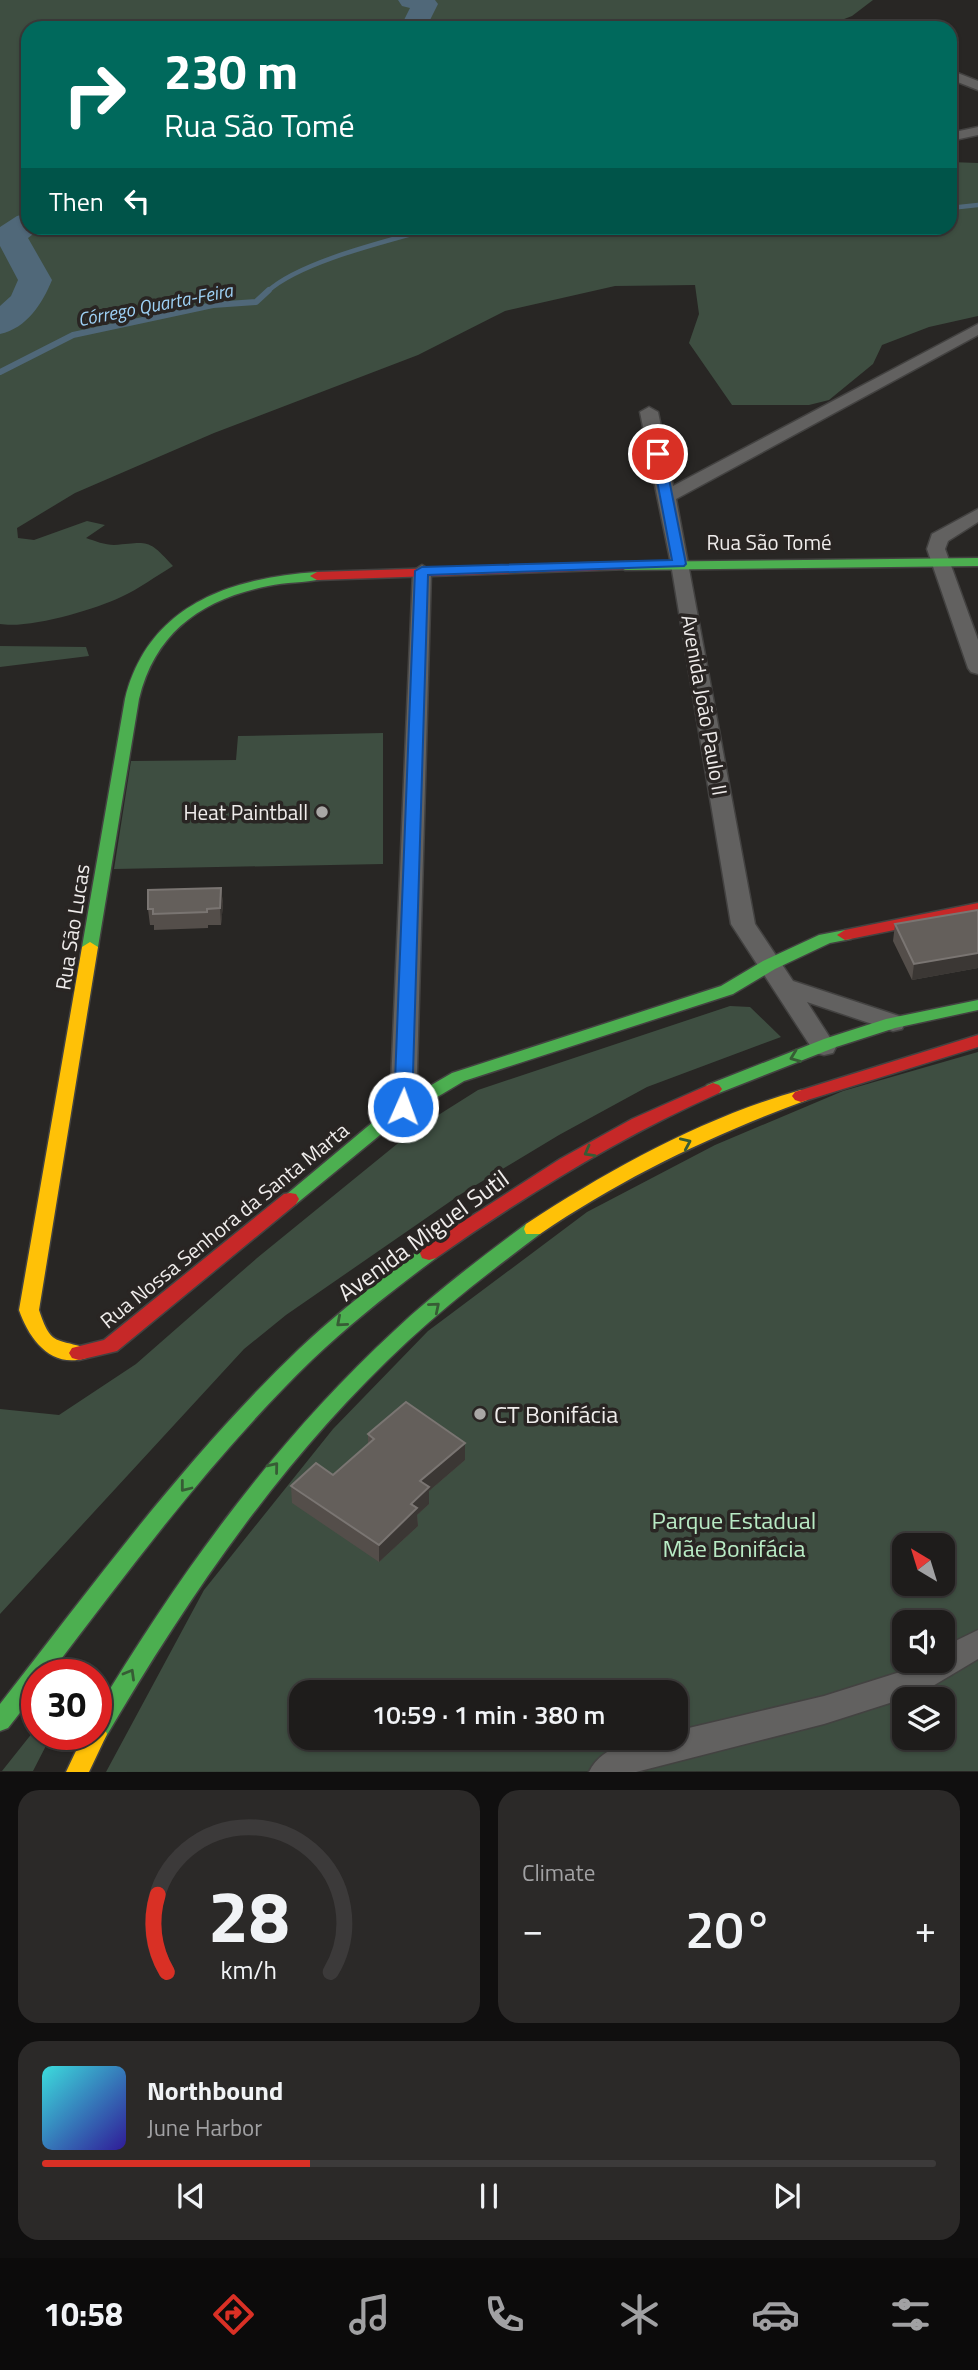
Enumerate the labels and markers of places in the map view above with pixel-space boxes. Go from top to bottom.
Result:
pin [628,424,688,484]
place label: Heat Paintball [183,796,308,828]
marker: Heat Paintball [314,804,330,820]
place label: CT Bonifácia [494,1396,618,1432]
marker: CT Bonifácia [472,1406,488,1422]

